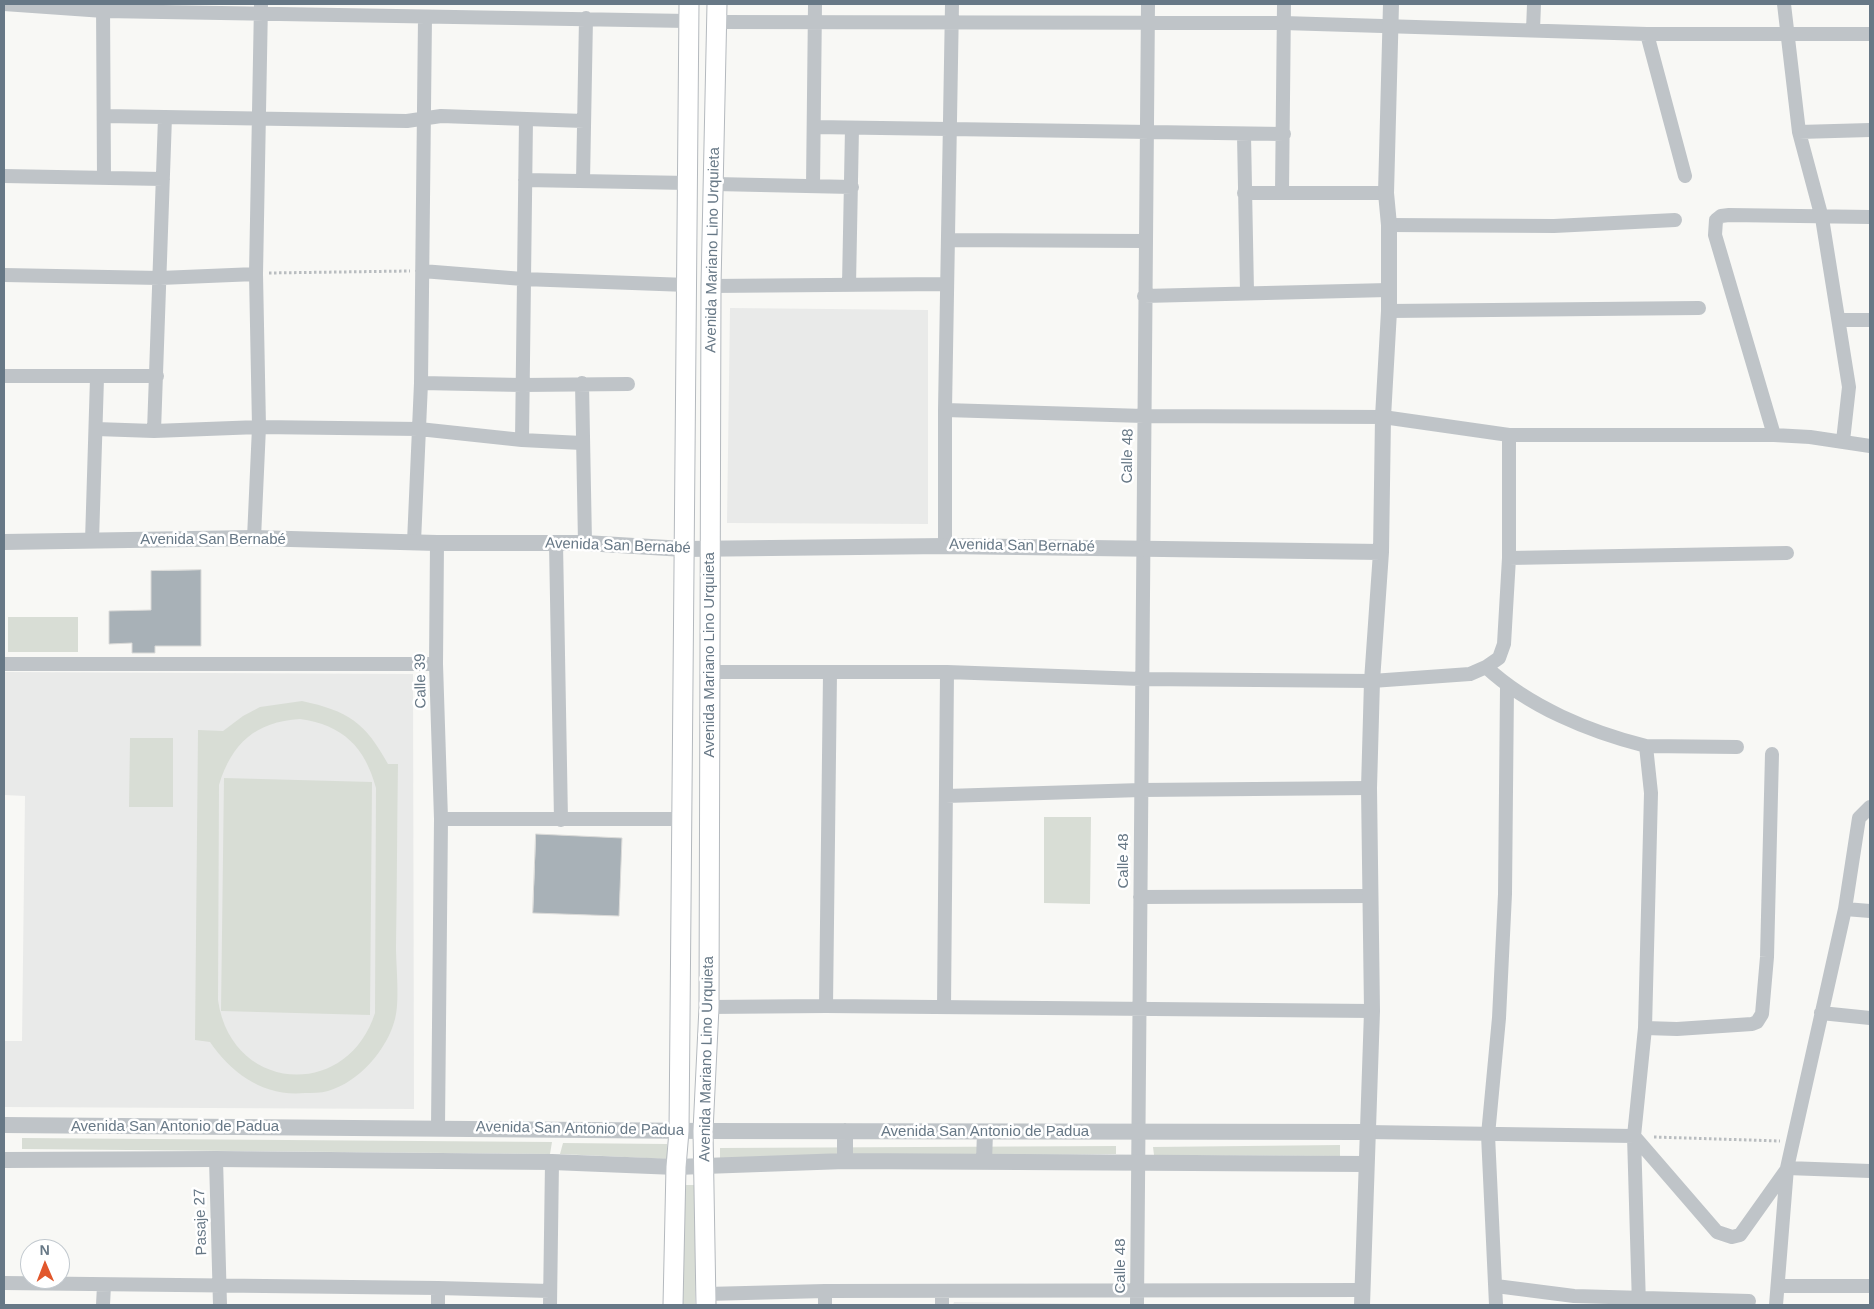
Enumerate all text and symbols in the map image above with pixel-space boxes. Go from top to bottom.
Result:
street label: Avenida Mariano Lino Urquieta [702,147,724,353]
street label: Calle 48 [1119,428,1137,484]
street label: Avenida San Bernabé [140,531,286,549]
street label: Avenida San Bernabé [545,534,691,558]
street label: Avenida San Bernabé [949,536,1095,556]
street label: Avenida Mariano Lino Urquieta [701,552,719,758]
street label: Calle 39 [412,653,430,709]
street label: Calle 48 [1115,833,1133,889]
street label: Avenida Mariano Lino Urquieta [696,956,718,1162]
street label: Avenida San Antonio de Padua [71,1118,279,1136]
street label: Avenida San Antonio de Padua [476,1118,684,1140]
street label: Avenida San Antonio de Padua [881,1123,1089,1141]
street label: Pasaje 27 [191,1188,211,1256]
street label: Calle 48 [1112,1238,1130,1294]
north arrow [20,1239,70,1289]
text: N [40,1242,50,1258]

